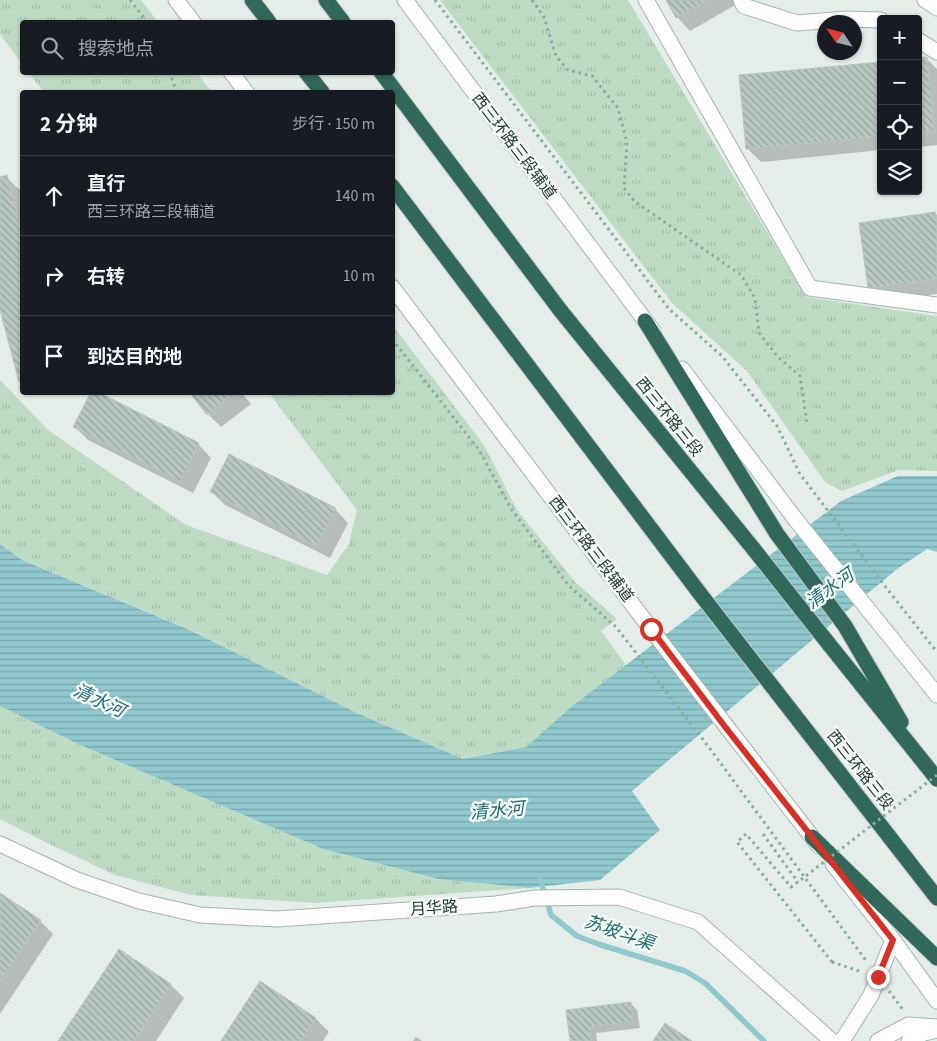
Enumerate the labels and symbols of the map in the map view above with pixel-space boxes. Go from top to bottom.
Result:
north arrow [817,15,862,60]
street label: 西三环路三段辅道 [467,88,561,204]
street label: 西三环路三段 [630,373,708,461]
street label: 西三环路三段辅道 [544,491,638,607]
water label: 清水河 [801,561,862,615]
route start [640,618,663,641]
water label: 清水河 [69,678,131,725]
street label: 西三环路三段 [822,725,898,815]
water label: 清水河 [469,796,528,826]
street label: 月华路 [409,895,459,921]
water label: 苏坡斗渠 [581,909,660,958]
route end [867,966,890,989]

